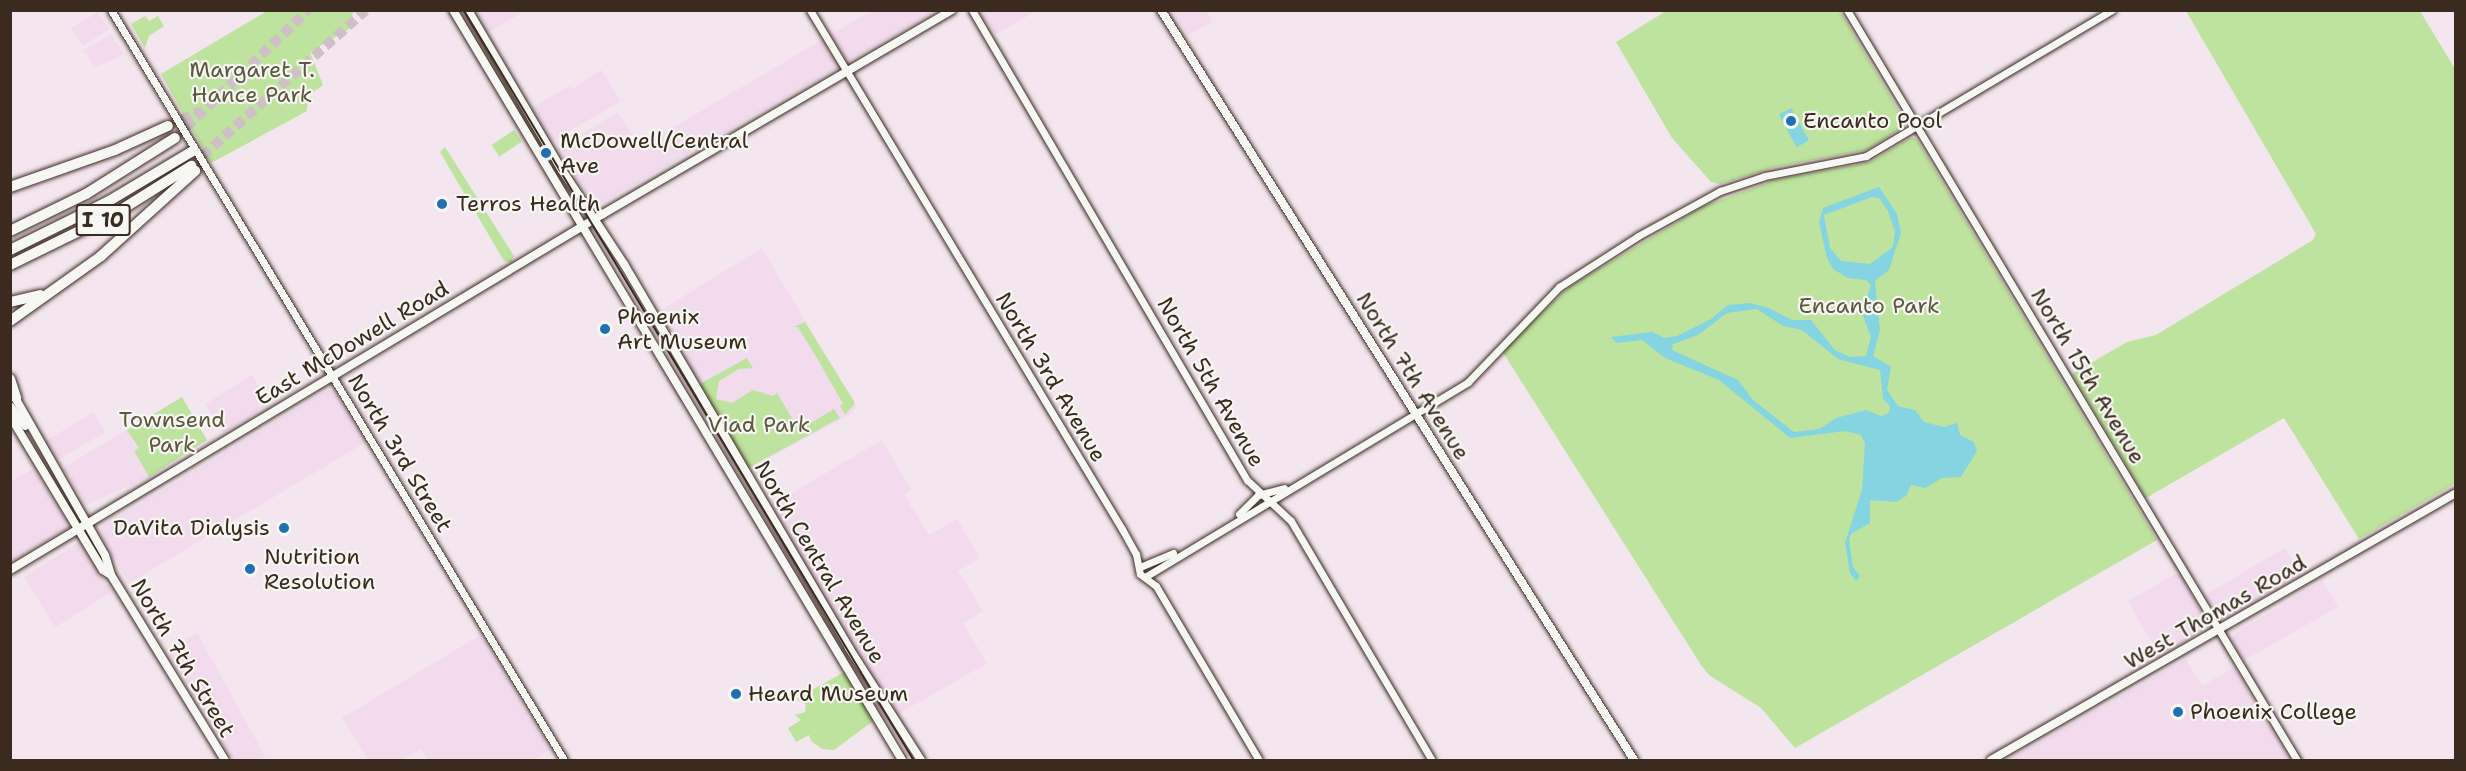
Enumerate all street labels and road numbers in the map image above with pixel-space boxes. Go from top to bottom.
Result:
road number: I 10 [74,202,132,238]
street label: East McDowell Road [251,275,453,411]
street label: North 15th Avenue [2025,283,2151,469]
street label: North 3rd Avenue [990,287,1112,467]
street label: North 7th Avenue [1351,287,1475,465]
street label: North 5th Avenue [1152,293,1270,471]
street label: North 3rd Street [342,369,458,537]
street label: North Central Avenue [749,456,891,668]
street label: West Thomas Road [2119,549,2311,675]
street label: North 7th Street [125,574,241,742]

